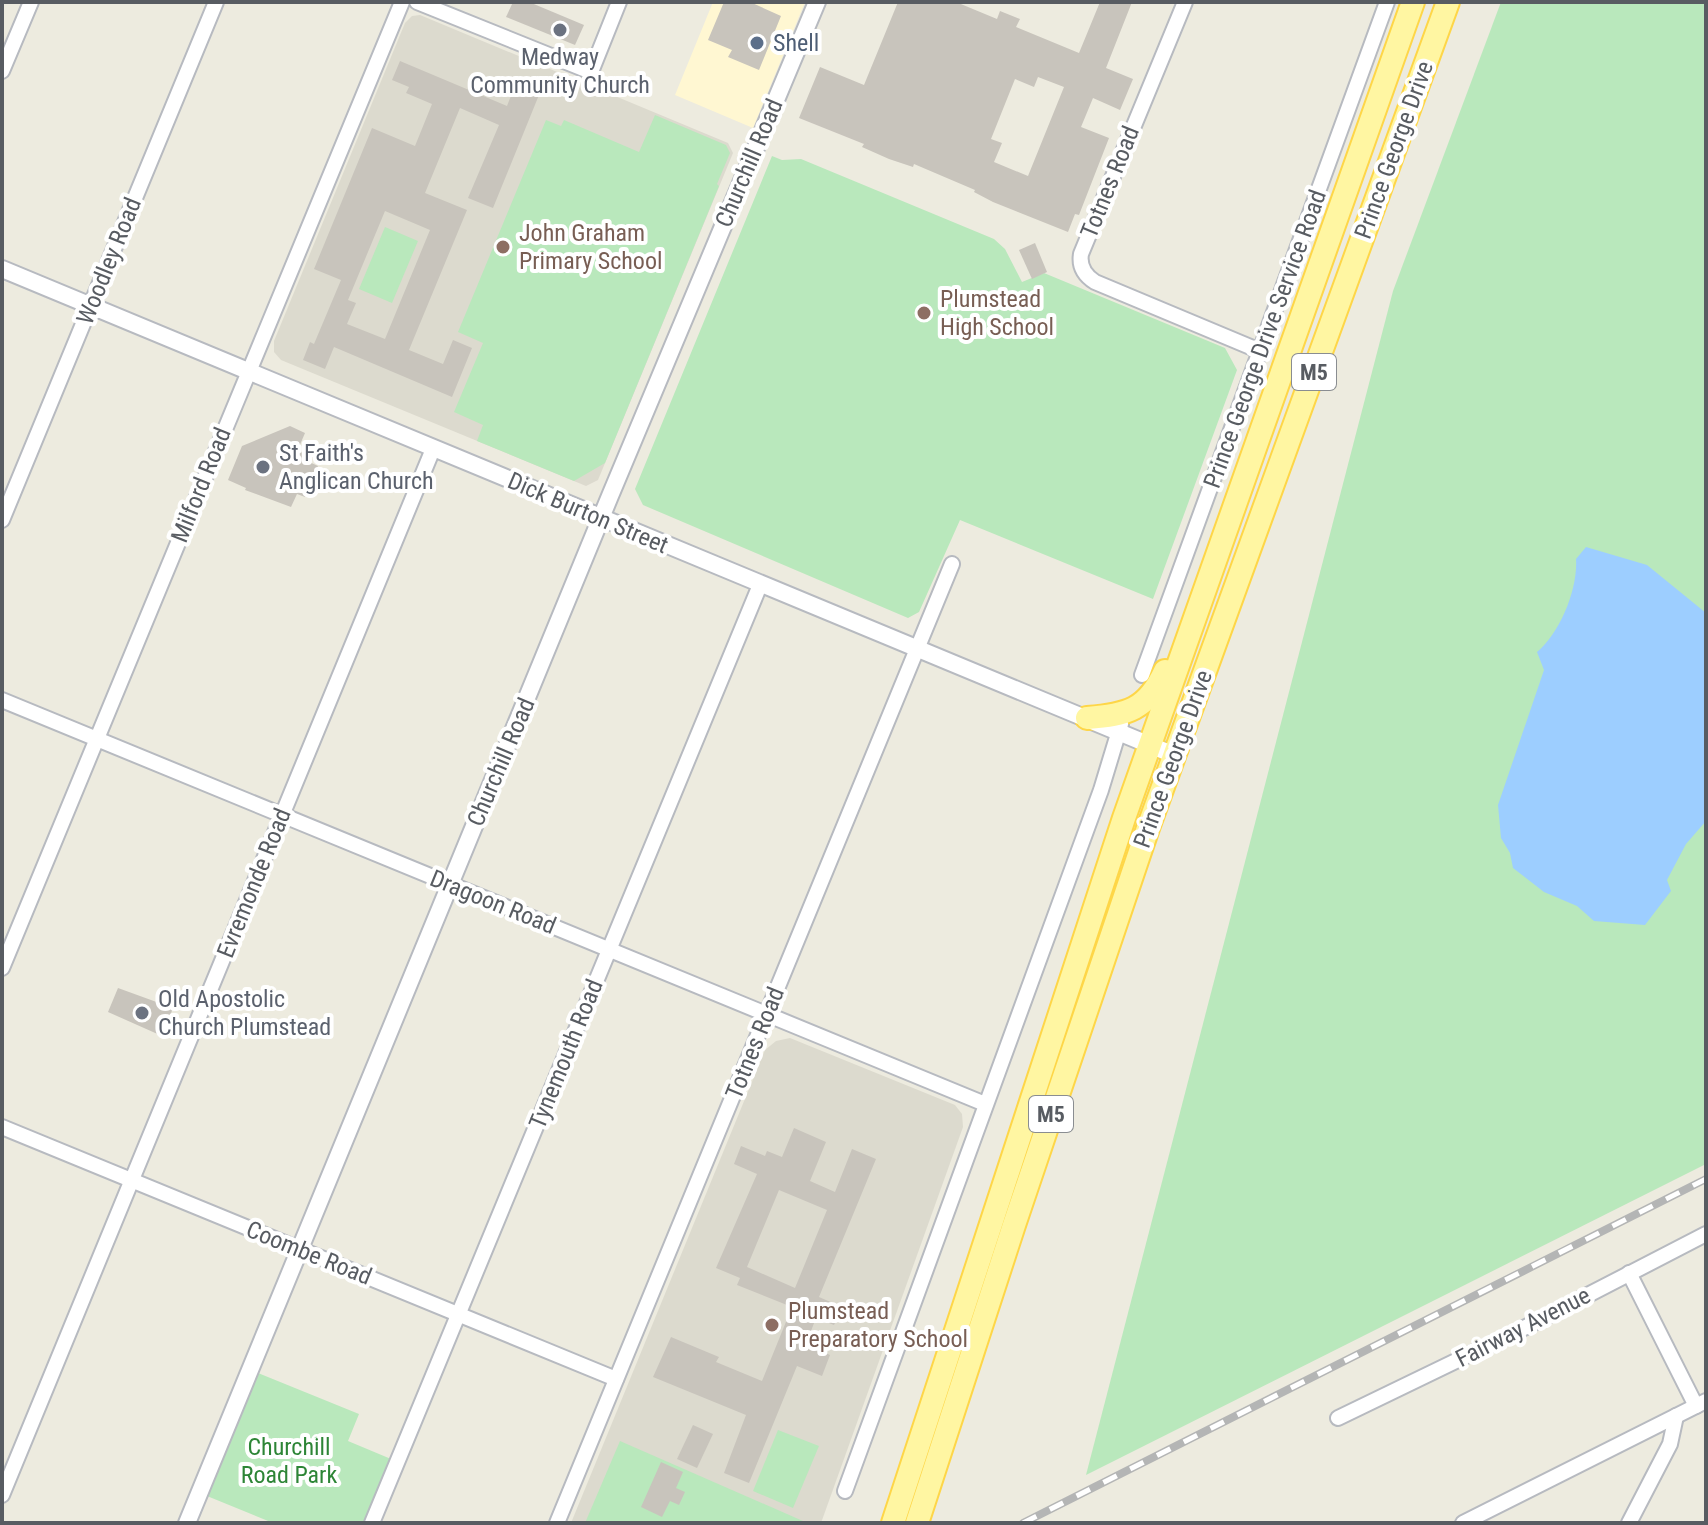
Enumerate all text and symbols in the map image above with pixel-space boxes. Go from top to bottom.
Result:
marker: Medway Community Church [551,21,569,39]
place label: Shell [773,29,819,57]
marker: Shell [748,34,766,52]
place label: Medway Community Church [470,43,650,99]
street label: Prince George Drive [1349,58,1439,242]
street label: Churchill Road [709,95,789,231]
street label: Totnes Road [1075,122,1145,242]
street label: Prince George Drive Service Road [1198,186,1332,492]
street label: Woodley Road [71,194,147,328]
place label: John Graham Primary School [519,219,662,275]
marker: John Graham Primary School [494,238,512,256]
place label: Plumstead High School [940,285,1054,341]
marker: Plumstead High School [915,304,933,322]
road number: M5 [1292,354,1336,390]
street label: Milford Road [165,423,237,547]
place label: St Faith's Anglican Church [279,439,434,495]
marker: St Faith's Anglican Church [254,458,272,476]
street label: Dick Burton Street [504,467,672,559]
street label: Prince George Drive [1128,667,1218,851]
street label: Churchill Road [461,694,541,830]
street label: Evremonde Road [211,804,297,962]
street label: Dragoon Road [426,864,560,940]
street label: Tynemouth Road [523,975,609,1133]
street label: Totnes Road [720,983,790,1103]
place label: Old Apostolic Church Plumstead [158,985,331,1041]
marker: Old Apostolic Church Plumstead [133,1004,151,1022]
road number: M5 [1029,1096,1073,1132]
street label: Coombe Road [242,1215,376,1291]
street label: Fairway Avenue [1451,1281,1595,1373]
place label: Plumstead Preparatory School [788,1297,968,1353]
marker: Plumstead Preparatory School [763,1316,781,1334]
park label: Churchill Road Park [241,1433,337,1489]

